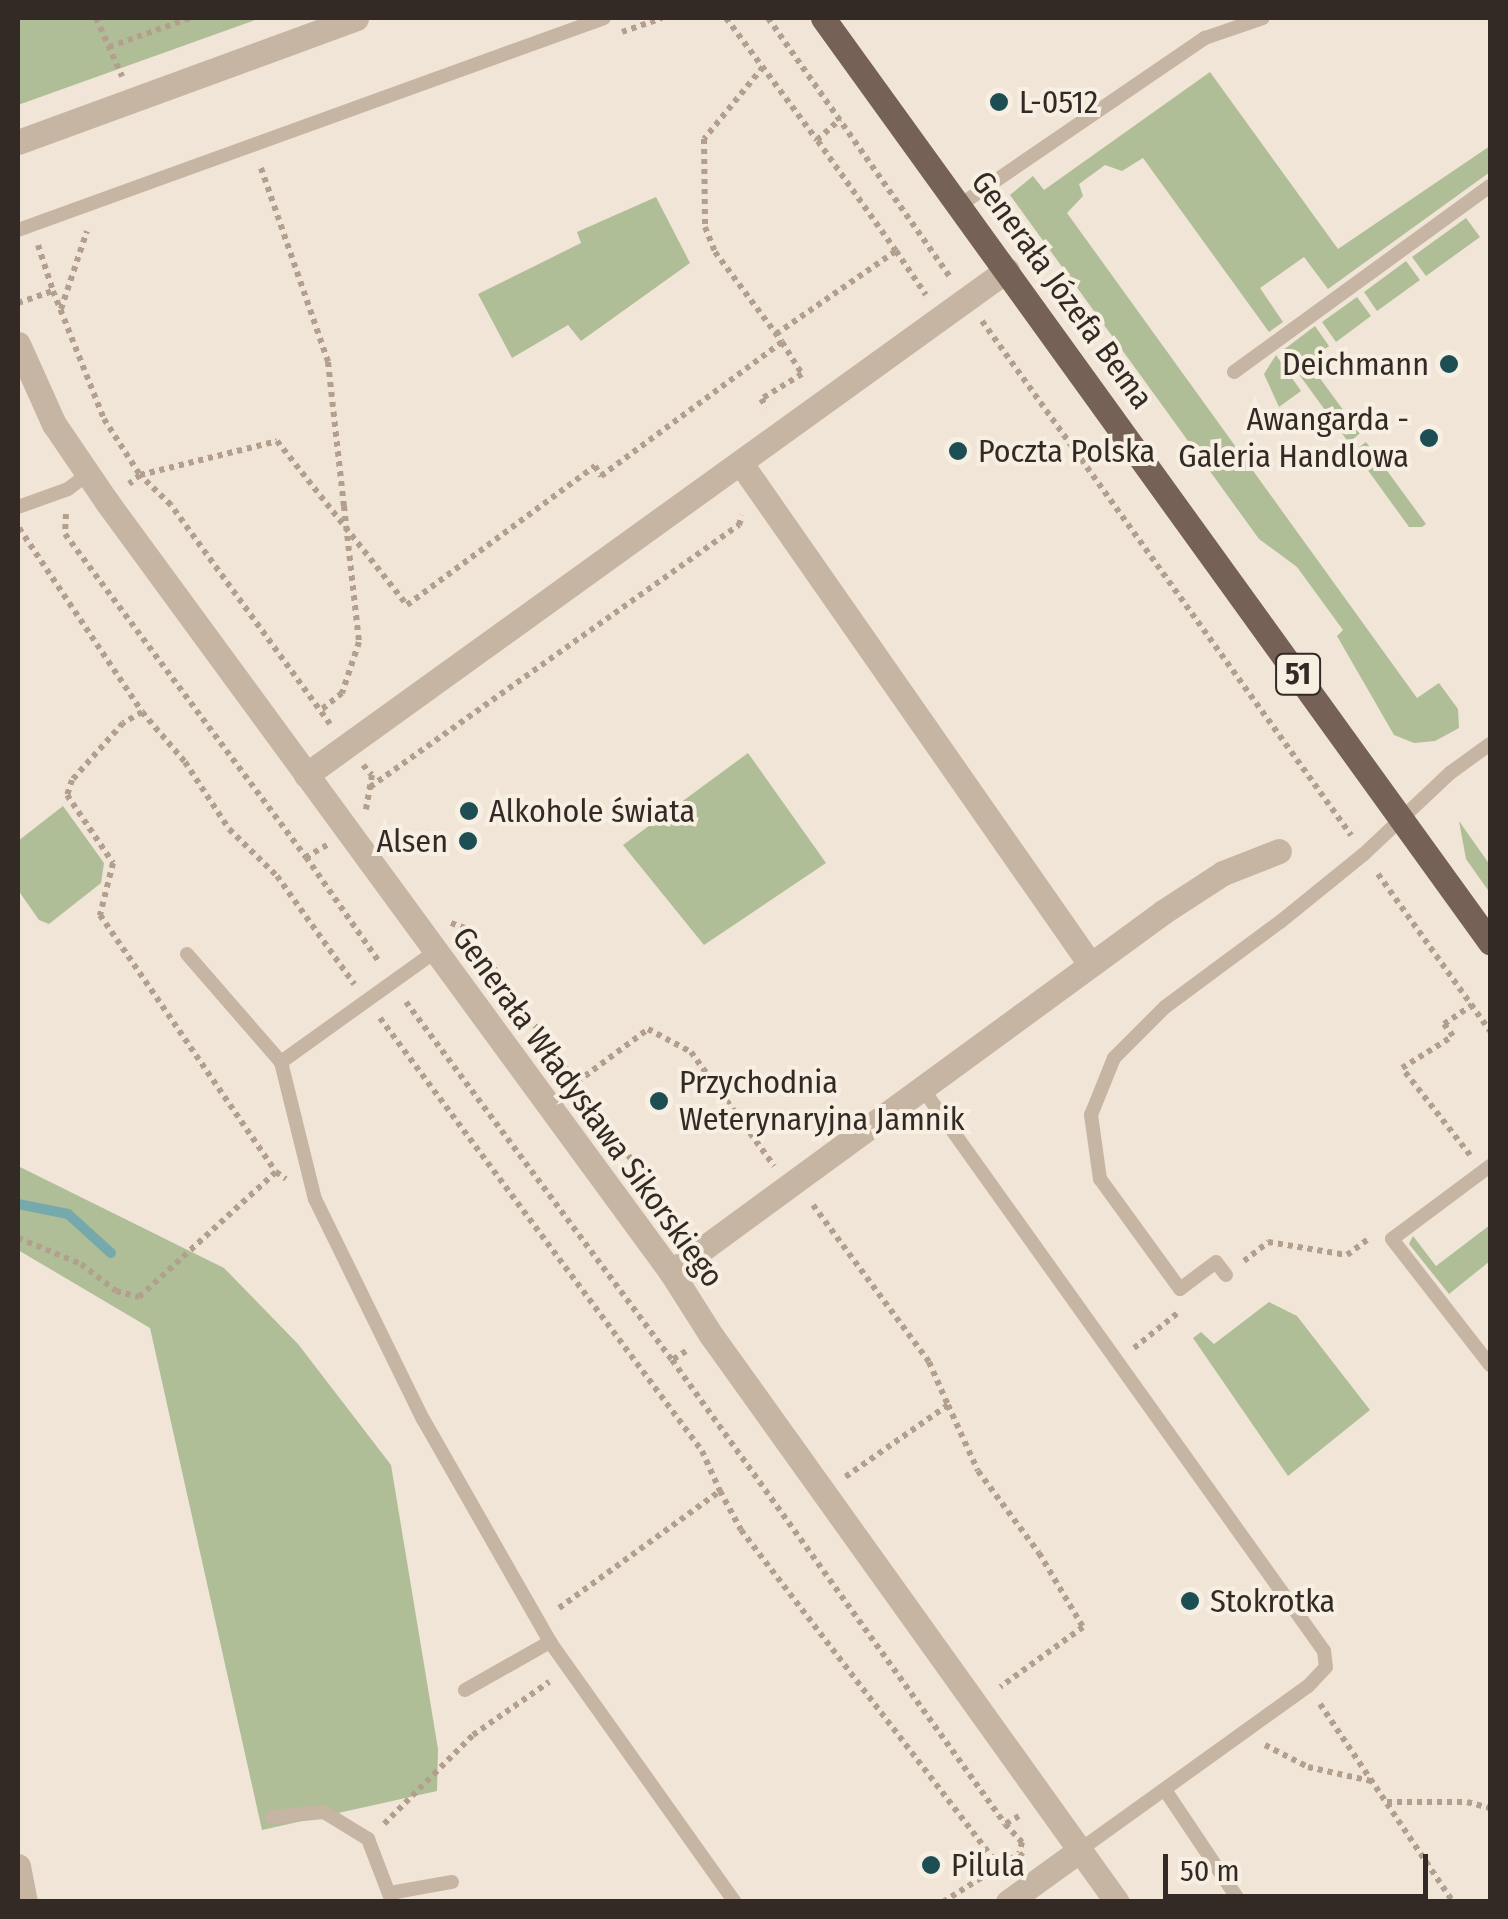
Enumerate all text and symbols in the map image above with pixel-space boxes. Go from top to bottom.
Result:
place label: L-0512 [1019,83,1098,121]
marker: L-0512 [988,91,1010,113]
street label: Generała Józefa Bema [963,164,1161,416]
place label: Deichmann [1282,345,1429,383]
marker: Deichmann [1438,353,1460,375]
place label: Awangarda - Galeria Handlowa [1178,401,1409,476]
marker: Awangarda - Galeria Handlowa [1418,427,1440,449]
place label: Poczta Polska [978,432,1155,470]
marker: Poczta Polska [947,440,969,462]
road number: 51 [1273,649,1323,699]
place label: Alkohole świata [489,792,695,830]
marker: Alkohole świata [458,800,480,822]
place label: Alsen [376,822,448,860]
marker: Alsen [457,830,479,852]
street label: Generała Władysława Sikorskiego [444,919,732,1295]
place label: Przychodnia Weterynaryjna Jamnik [679,1064,965,1139]
marker: Przychodnia Weterynaryjna Jamnik [648,1090,670,1112]
place label: Stokrotka [1210,1582,1335,1620]
marker: Stokrotka [1179,1590,1201,1612]
scale bar [1168,1834,1433,1896]
place label: Pilula [951,1846,1025,1884]
text: 50 m [1180,1853,1240,1889]
marker: Pilula [920,1854,942,1876]

